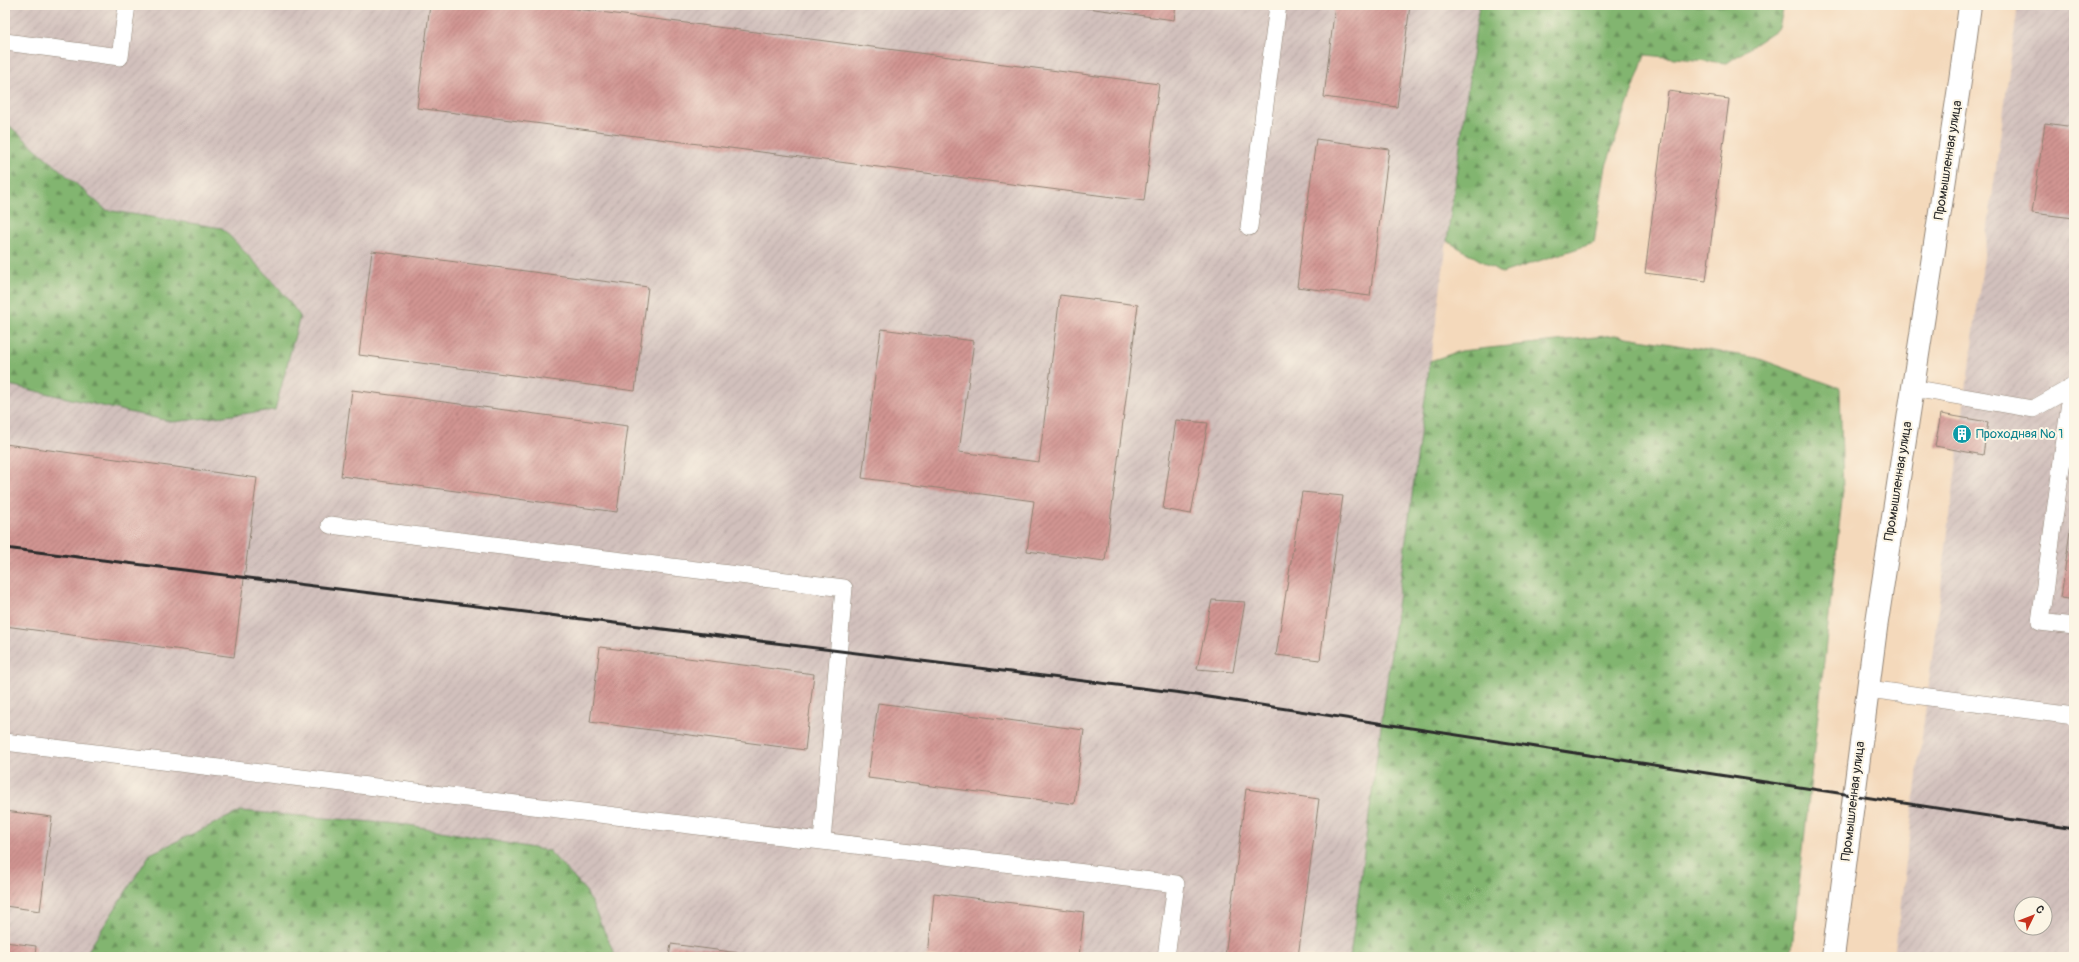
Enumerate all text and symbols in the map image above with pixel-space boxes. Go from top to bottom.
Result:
street label: Промышленная улица [1931,99,1965,221]
street label: Промышленная улица [1881,420,1915,542]
building icon: Проходная № 1 [1951,423,1973,445]
place label: Проходная № 1 [1976,426,2063,442]
street label: Промышленная улица [1838,740,1868,862]
north arrow [2013,896,2053,936]
text: С [2033,903,2047,917]

